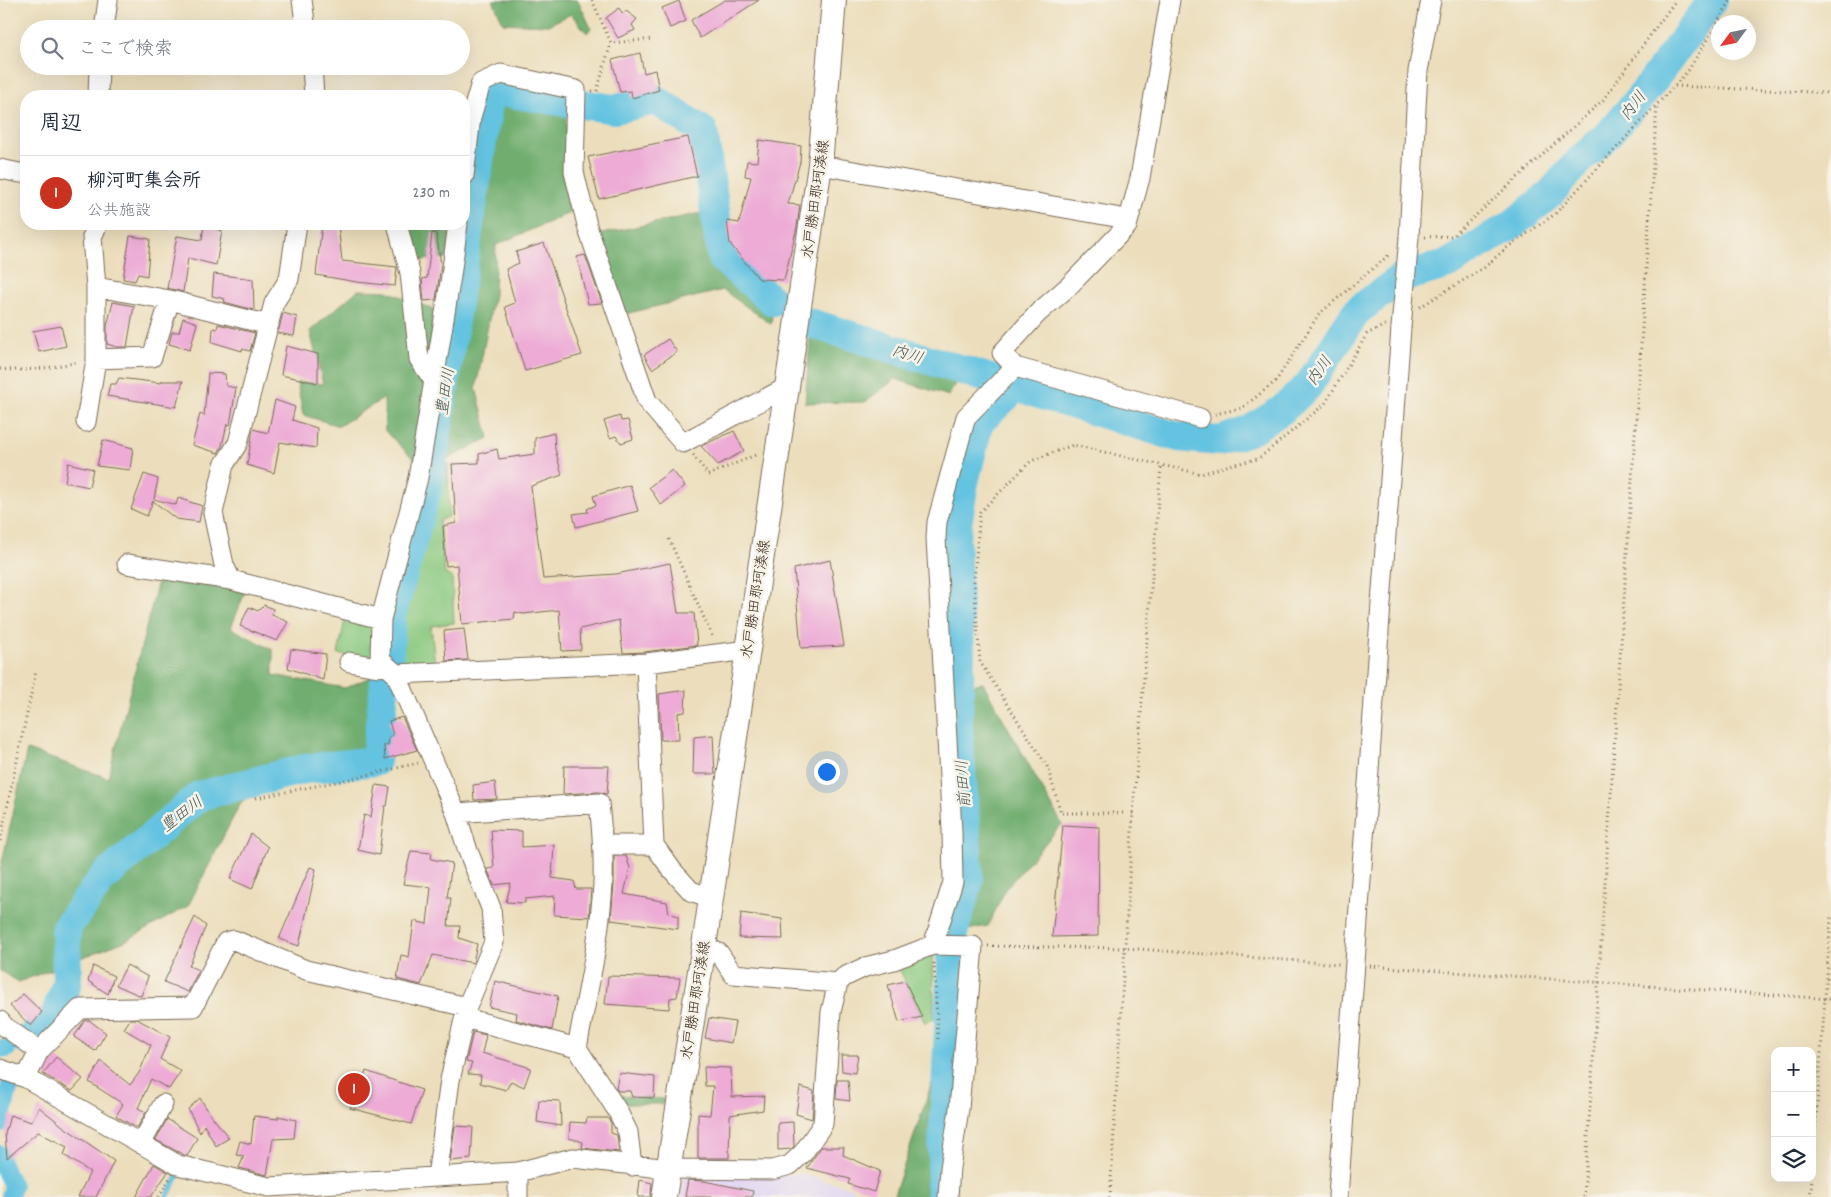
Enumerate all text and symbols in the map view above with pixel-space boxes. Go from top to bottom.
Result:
north arrow [1711,15,1756,60]
search box [20,20,470,75]
icon: search [38,34,66,62]
text: ここで検索 [78,37,173,64]
water label: 内川 [1615,87,1653,126]
text: 周辺 [40,110,82,140]
street label: 水戸勝田那珂湊線 [798,138,836,260]
text: 柳河町集会所 [87,169,201,196]
text: 1 [54,182,58,205]
text: 230 m [413,182,450,205]
text: 公共施設 [87,200,151,223]
water label: 内川 [889,340,926,371]
water label: 内川 [1301,352,1339,391]
water label: 豊田川 [431,366,462,417]
street label: 水戸勝田那珂湊線 [737,538,777,660]
your location [814,759,840,785]
water label: 前田川 [951,759,978,809]
water label: 豊田川 [156,791,209,839]
street label: 水戸勝田那珂湊線 [677,939,717,1061]
map controls [1771,1047,1816,1182]
button: + [1771,1047,1816,1092]
pin: 1 [338,1070,370,1108]
button: − [1771,1092,1816,1137]
button: layers [1771,1137,1816,1182]

